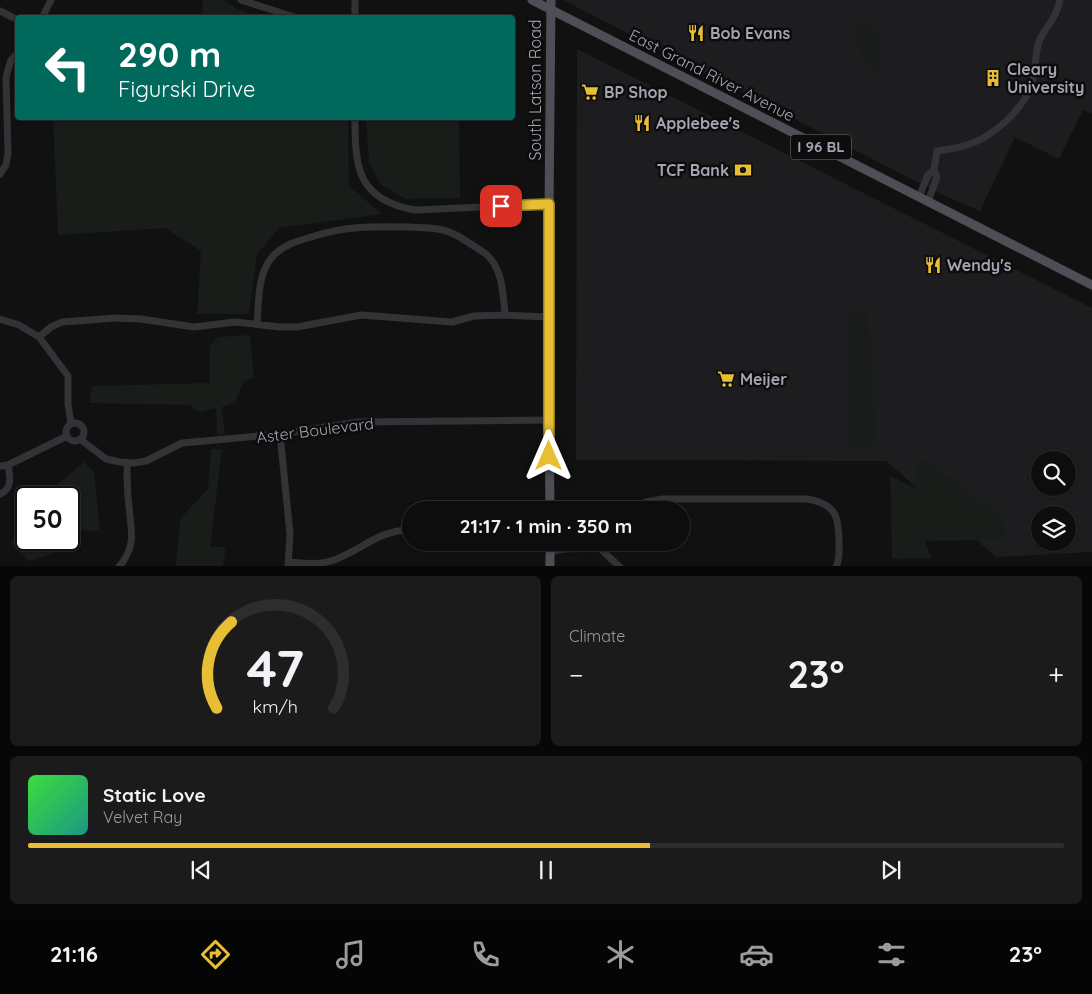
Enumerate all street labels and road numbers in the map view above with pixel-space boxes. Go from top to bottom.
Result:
street label: South Latson Road [525,19,545,161]
street label: East Grand River Avenue [626,25,798,125]
road number: I 96 BL [791,134,851,160]
street label: Aster Boulevard [255,413,375,447]

